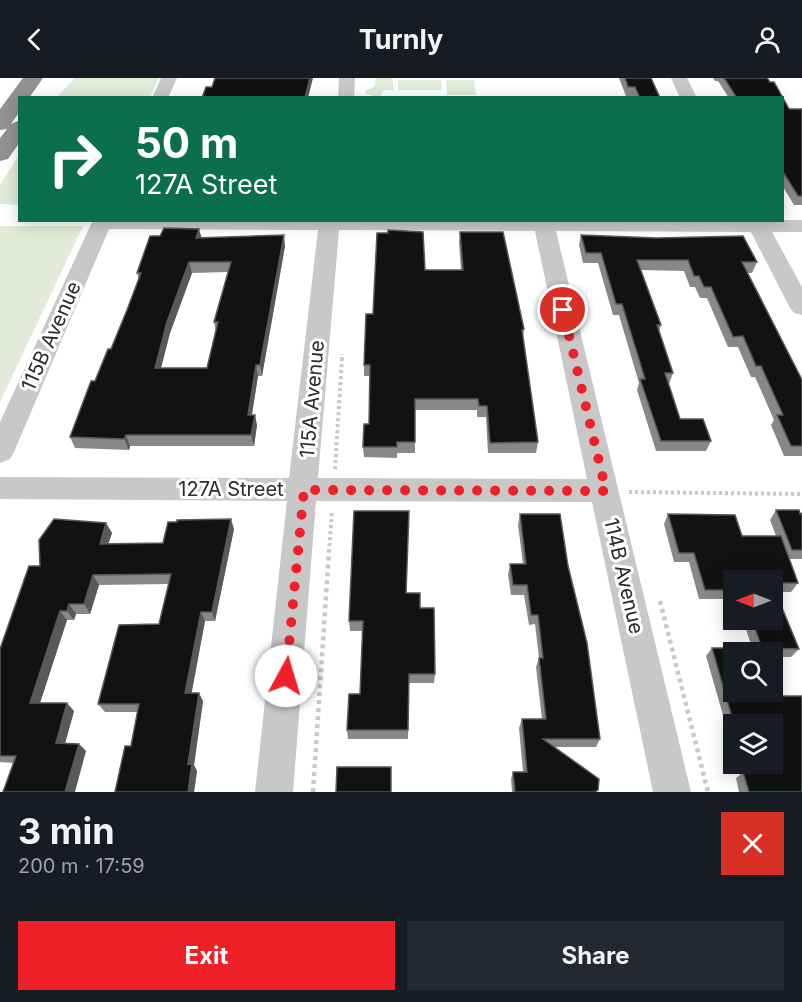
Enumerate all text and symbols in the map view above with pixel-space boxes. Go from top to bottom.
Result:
icon: back [18,23,51,56]
text: Turnly [359,23,443,56]
icon: person [751,23,784,56]
text: 50 m [135,117,238,168]
icon: right [36,120,114,198]
text: 127A Street [135,168,277,201]
street label: 115B Avenue [16,277,86,395]
pin [537,284,588,335]
icon: arrive [546,293,579,326]
street label: 115A Avenue [295,339,329,459]
street label: 127A Street [178,477,284,501]
street label: 114B Avenue [599,516,649,636]
north arrow [723,570,783,630]
map controls [723,570,783,774]
button: search [723,642,783,702]
position arrow [254,644,318,708]
button: layers [723,714,783,774]
text: 3 min [18,809,115,853]
button: close [721,812,784,875]
text: 200 m · 17:59 [18,854,145,878]
button: Exit [18,921,395,990]
button: Share [407,921,784,990]

